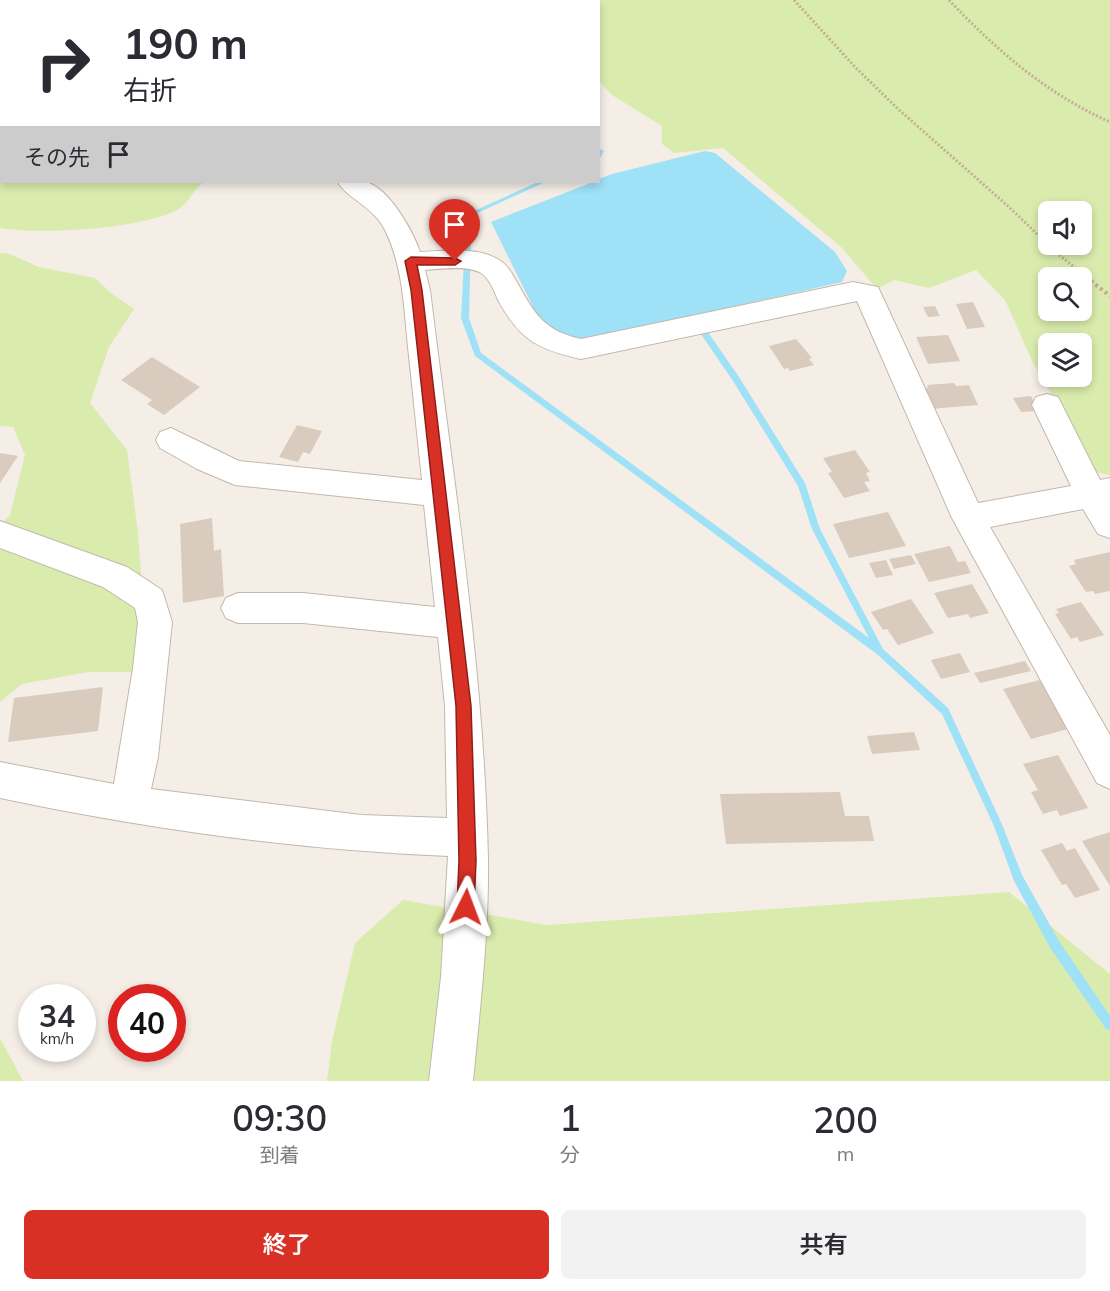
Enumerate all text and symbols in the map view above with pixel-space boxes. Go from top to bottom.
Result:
text: 190 m [123,17,248,70]
icon: right [24,24,102,102]
text: 右折 [123,73,177,107]
icon: arrive [102,138,135,171]
text: その先 [24,143,90,171]
pin [429,199,480,261]
map controls [1038,201,1092,387]
button: sound [1038,201,1092,255]
icon: arrive [438,208,471,241]
button: search [1038,267,1092,321]
button: layers [1038,333,1092,387]
position arrow [434,875,498,939]
speed limit sign: 40 [108,984,186,1062]
text: 34 [39,997,75,1035]
text: km/h [40,1029,74,1048]
text: 09:30 [232,1095,327,1140]
text: 1 [559,1095,581,1140]
text: 200 [813,1097,878,1142]
text: m [837,1141,854,1166]
text: 到着 [260,1142,300,1167]
text: 分 [560,1142,580,1167]
button: 終了 [24,1210,549,1279]
button: 共有 [561,1210,1086,1279]

